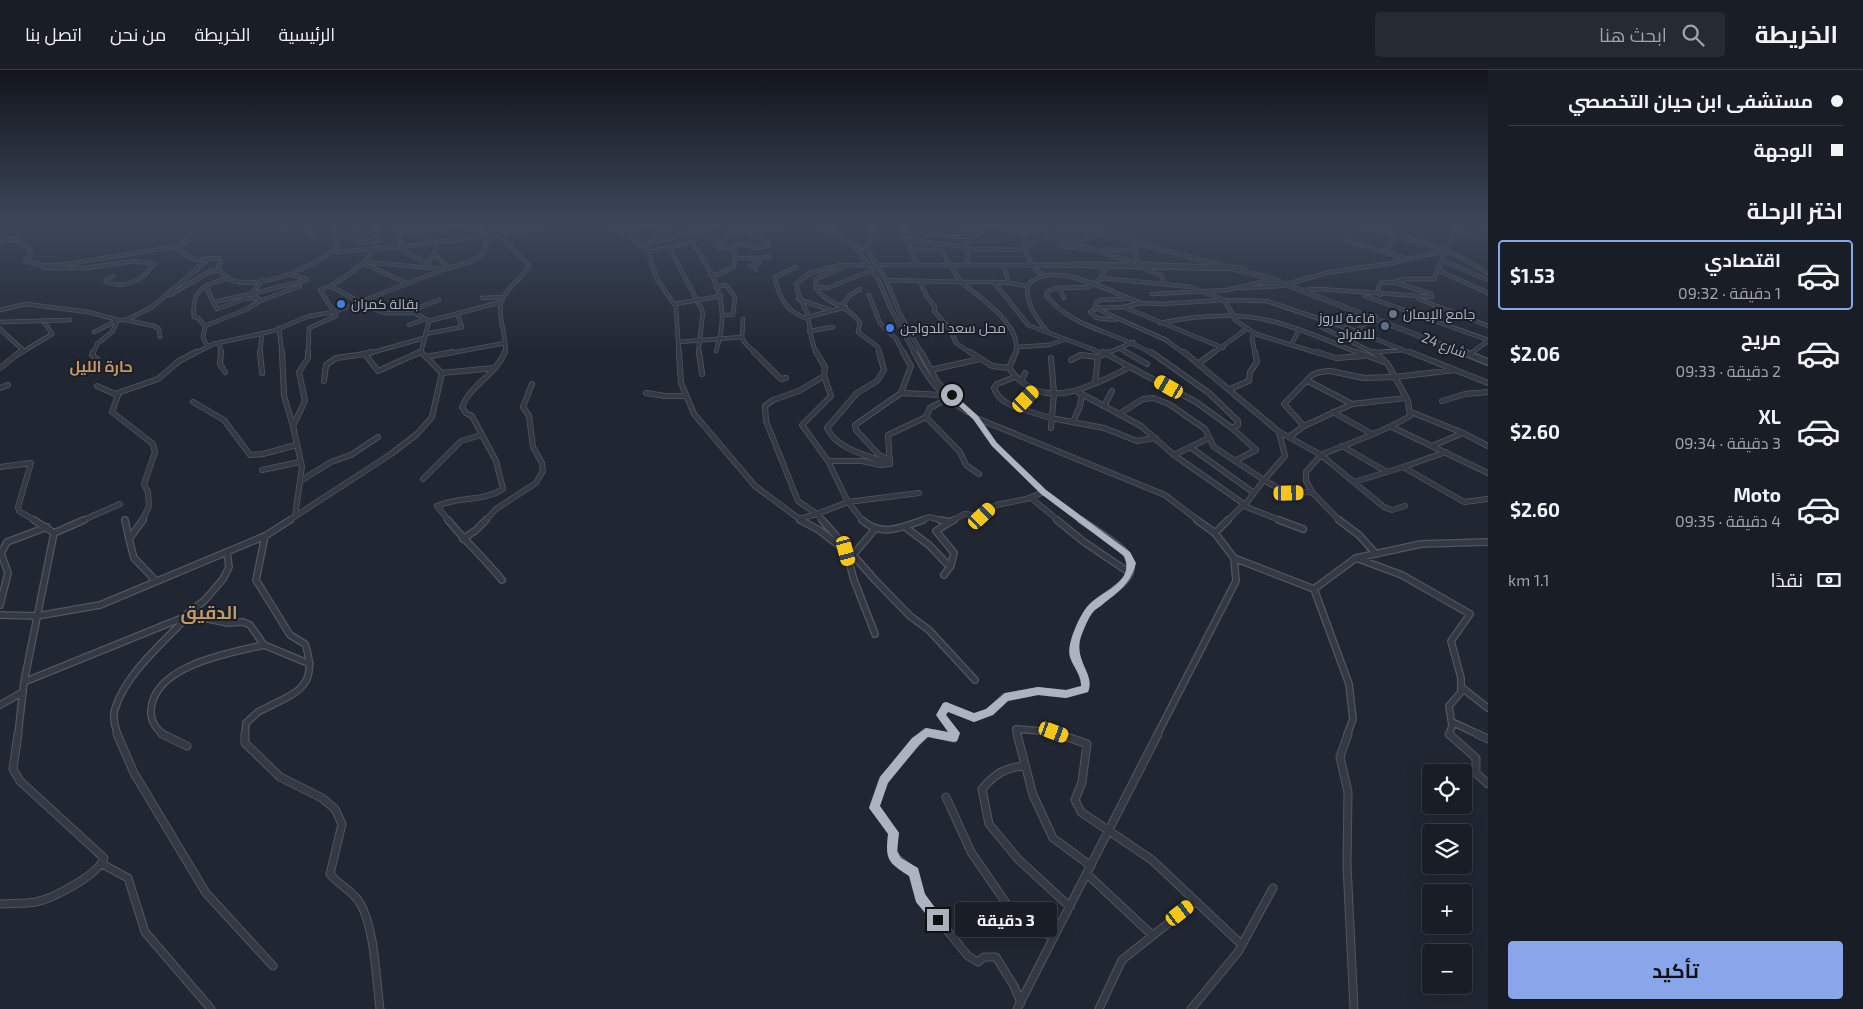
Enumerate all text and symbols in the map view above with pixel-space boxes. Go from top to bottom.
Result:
search box [1375,12,1725,57]
text: الخريطة [1755,19,1838,48]
icon: search [1679,21,1707,49]
text: اتصل بنا [25,23,82,45]
text: من نحن [110,23,166,45]
text: الخريطة [194,23,251,45]
text: الرئيسية [279,23,335,45]
text: ابحث هنا [1599,23,1667,46]
text: مستشفى ابن حيان التخصصي [1568,89,1813,112]
text: الوجهة [1753,138,1813,161]
text: اختر الرحلة [1747,197,1843,223]
text: اقتصادي [1705,248,1781,271]
icon: car [1796,253,1841,298]
text: $1.53 [1510,264,1555,287]
text: 1 دقيقة · 09:32 [1678,283,1781,302]
place label: بقالة كمران [351,295,418,312]
marker: بقالة كمران [335,298,347,310]
place label: جامع الإيمان [1403,305,1475,323]
marker: جامع الإيمان [1387,308,1399,320]
place label: قاعة لاروز للافراح [1318,309,1375,343]
place label: محل سعد للدواجن [900,319,1006,336]
marker: قاعة لاروز للافراح [1379,320,1391,332]
marker: محل سعد للدواجن [884,322,896,334]
text: مريح [1741,326,1781,349]
street label: شارع 24 [1419,328,1469,362]
icon: car [1796,331,1841,376]
text: $2.06 [1510,342,1560,365]
district label: حارة الليل [69,357,133,376]
text: 2 دقيقة · 09:33 [1676,361,1781,380]
car [1152,373,1185,401]
car [1010,383,1041,415]
route start [941,384,963,406]
text: XL [1759,405,1781,428]
icon: car [1796,409,1841,454]
text: $2.60 [1510,420,1560,443]
text: 3 دقيقة · 09:34 [1675,433,1781,452]
text: Moto [1733,483,1781,506]
car [1273,485,1304,501]
icon: car [1796,487,1841,532]
text: $2.60 [1510,498,1560,521]
car [965,500,998,532]
text: 4 دقيقة · 09:35 [1675,511,1781,530]
car [834,535,857,567]
icon: cash [1815,566,1843,594]
text: نقدًا [1771,568,1803,591]
text: 1.1 km [1508,570,1549,589]
district label: الدقيق [180,601,238,624]
car [1037,720,1070,744]
map controls [1422,764,1472,994]
button: locate [1422,764,1472,814]
button: layers [1422,824,1472,874]
button: + [1422,884,1472,934]
car [1163,898,1196,928]
callout: 3 دقيقة [956,902,1058,938]
route end [927,909,949,931]
text: 3 دقيقة [977,910,1035,929]
button: تأكيد [1508,941,1843,999]
button: − [1422,944,1472,994]

